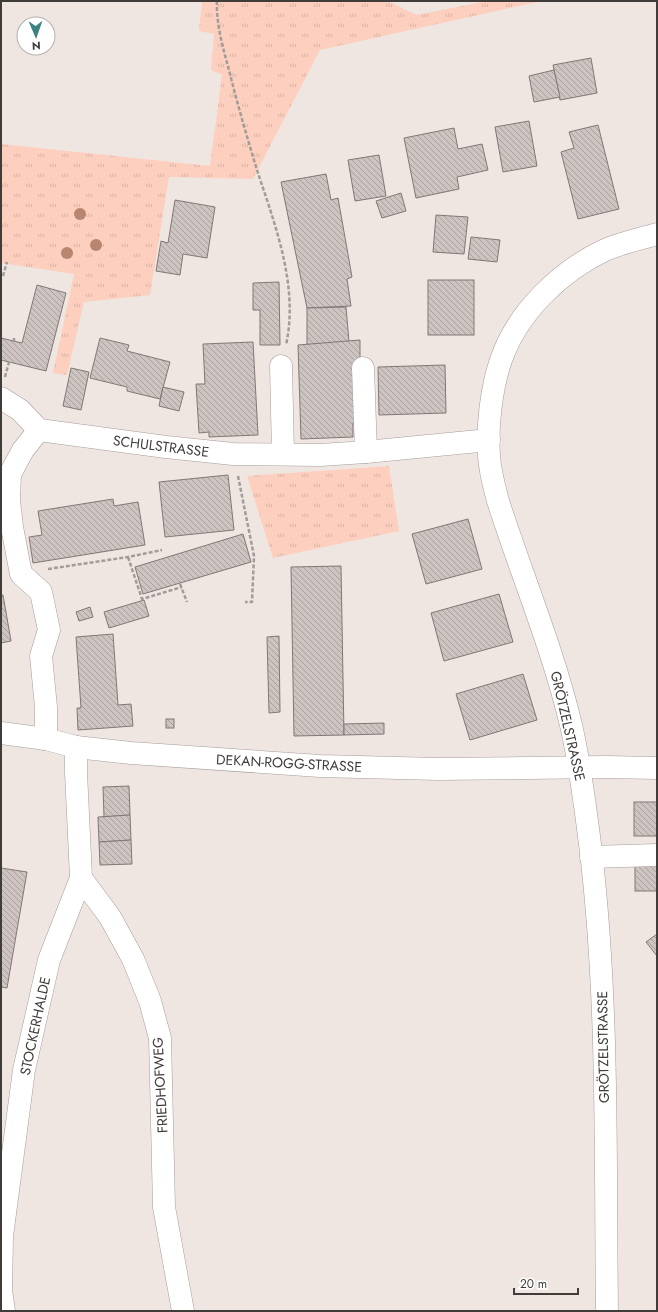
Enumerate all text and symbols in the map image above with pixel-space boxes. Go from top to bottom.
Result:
north arrow [16,16,56,56]
text: N [32,38,41,54]
street label: SCHULSTRASSE [112,430,210,462]
street label: GRÖTZELSTRASSE [546,669,590,783]
street label: DEKAN-ROGG-STRASSE [216,749,362,777]
street label: STOCKERHALDE [15,975,55,1077]
street label: GRÖTZELSTRASSE [592,991,614,1103]
street label: FRIEDHOFWEG [147,1036,172,1133]
scale bar [514,1270,578,1296]
text: 20 m [520,1275,547,1293]

